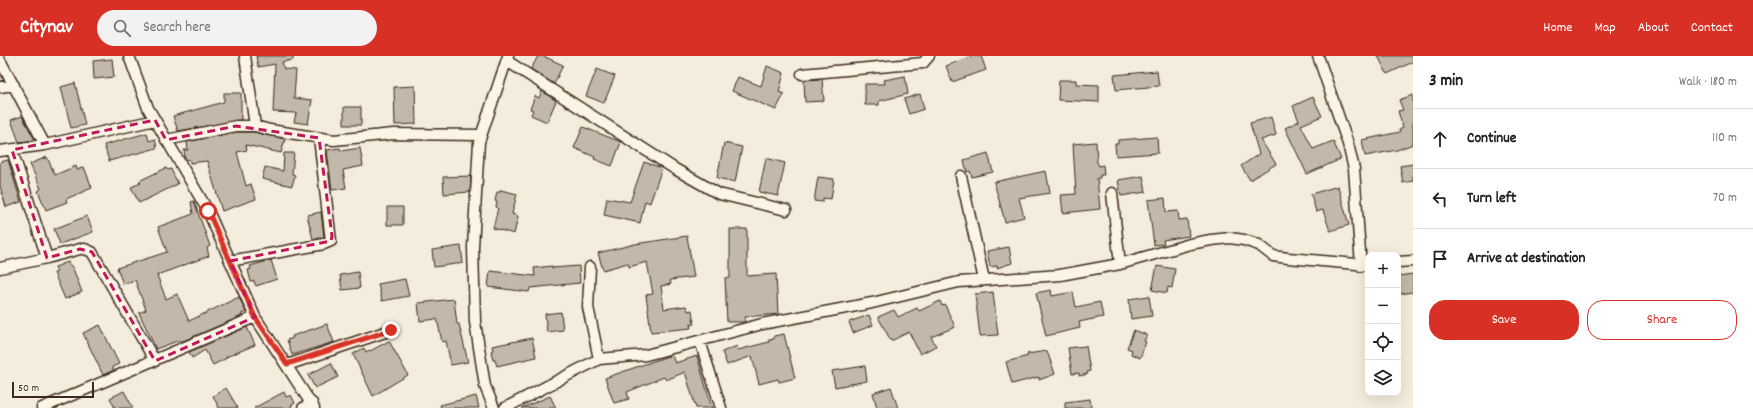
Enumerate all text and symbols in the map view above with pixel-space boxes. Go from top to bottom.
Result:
search box [97,10,377,46]
text: Citynav [20,15,73,42]
icon: search [111,17,133,39]
text: Search here [143,17,211,39]
text: Home [1543,18,1572,38]
text: Map [1594,18,1616,38]
text: About [1638,18,1669,38]
text: Contact [1691,18,1733,38]
text: 3 min [1429,70,1463,94]
text: Walk · 180 m [1679,73,1737,92]
icon: ahead [1429,128,1451,150]
text: Continue [1467,128,1516,150]
text: 110 m [1712,129,1737,148]
icon: left [1429,188,1451,210]
text: Turn left [1467,188,1516,210]
text: 70 m [1713,189,1737,208]
route start [199,202,217,220]
icon: arrive [1429,248,1451,270]
text: Arrive at destination [1467,248,1585,270]
map controls [1365,252,1401,396]
button: + [1365,252,1401,288]
button: − [1365,288,1401,324]
button: Save [1429,300,1579,340]
button: Share [1587,300,1737,340]
route end [382,321,400,339]
button: locate [1365,324,1401,360]
button: layers [1365,360,1401,396]
scale bar [12,380,94,399]
text: 50 m [18,381,39,397]

